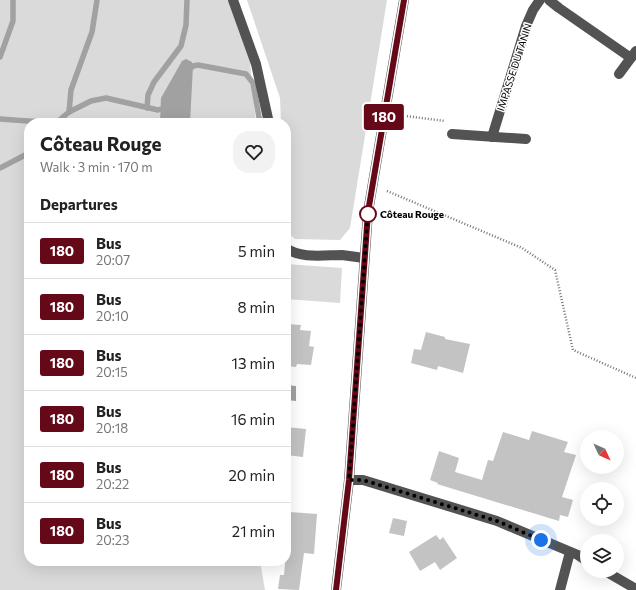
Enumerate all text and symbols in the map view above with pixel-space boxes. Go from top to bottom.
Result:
street label: IMPASSE DU TANIN [494,22,534,112]
line badge: 180 [361,104,407,130]
text: 180 [372,108,396,125]
button: heart [233,131,275,173]
text: Côteau Rouge [40,132,162,155]
text: Walk · 3 min · 170 m [40,159,153,175]
text: Departures [40,195,118,213]
marker: Côteau Rouge [359,205,377,223]
place label: Côteau Rouge [380,208,444,220]
text: Bus [96,234,121,252]
text: 180 [50,242,74,259]
text: 5 min [238,242,275,260]
text: 20:07 [96,252,130,268]
text: Bus [96,290,121,308]
text: 180 [50,298,74,315]
text: 8 min [237,298,275,316]
text: 20:10 [96,308,129,324]
text: Bus [96,346,121,364]
text: 180 [50,354,74,371]
text: 13 min [232,354,275,372]
text: 20:15 [96,364,128,380]
text: Bus [96,402,121,420]
text: 180 [50,410,74,427]
text: 16 min [231,410,275,428]
text: 20:18 [96,420,128,436]
north arrow [580,430,624,474]
map controls [580,430,624,578]
text: Bus [96,458,121,476]
text: 180 [50,466,74,483]
text: 20 min [229,466,275,484]
text: 20:22 [96,476,129,492]
button: locate [580,482,624,526]
text: Bus [96,514,121,532]
text: 180 [50,522,74,539]
text: 21 min [232,522,275,540]
your location [531,530,551,550]
text: 20:23 [96,532,129,548]
button: layers [580,534,624,578]

